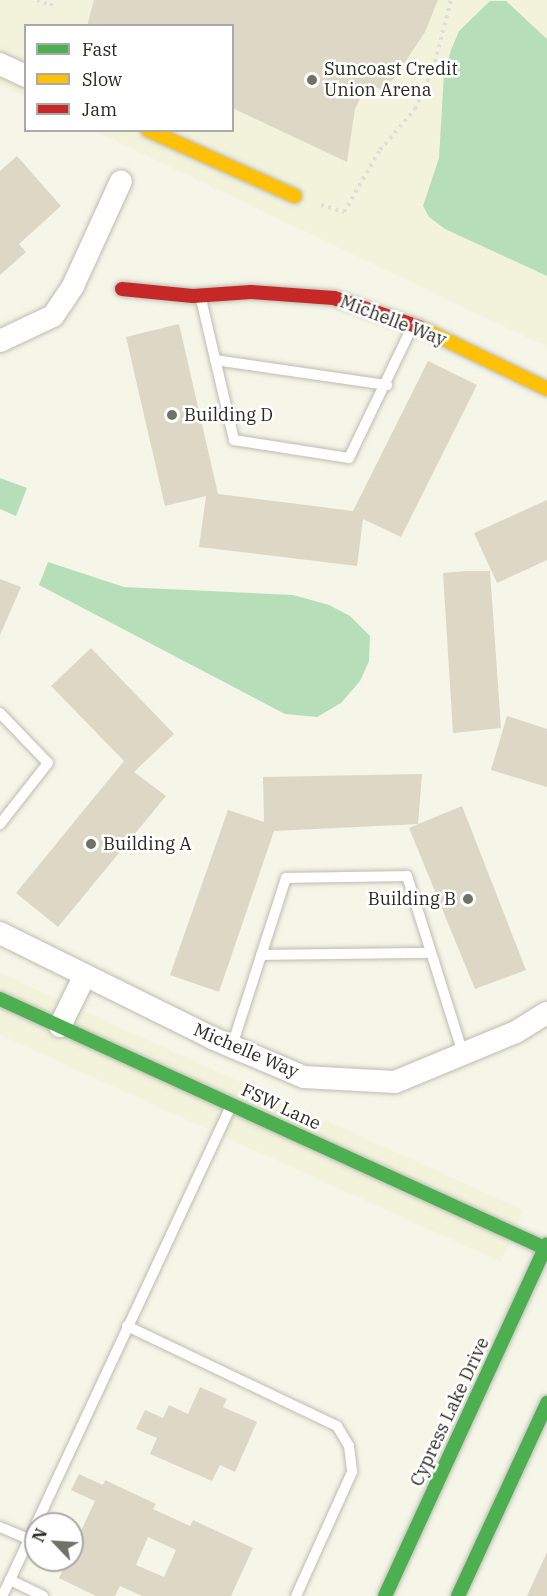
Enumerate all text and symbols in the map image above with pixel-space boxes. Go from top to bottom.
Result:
legend [24,24,234,132]
text: Fast [82,38,117,61]
place label: Suncoast Credit Union Arena [324,59,458,101]
text: Slow [82,68,122,91]
marker: Suncoast Credit Union Arena [305,73,319,87]
text: Jam [82,98,117,121]
street label: Michelle Way [337,291,449,351]
place label: Building D [184,404,273,426]
marker: Building D [165,408,179,422]
place label: Building A [103,833,192,855]
marker: Building A [84,837,98,851]
place label: Building B [368,888,456,910]
marker: Building B [461,892,475,906]
street label: Michelle Way [190,1019,302,1083]
street label: FSW Lane [238,1079,324,1135]
street label: Cypress Lake Drive [406,1334,494,1490]
north arrow [24,1512,84,1572]
text: N [28,1525,51,1545]

